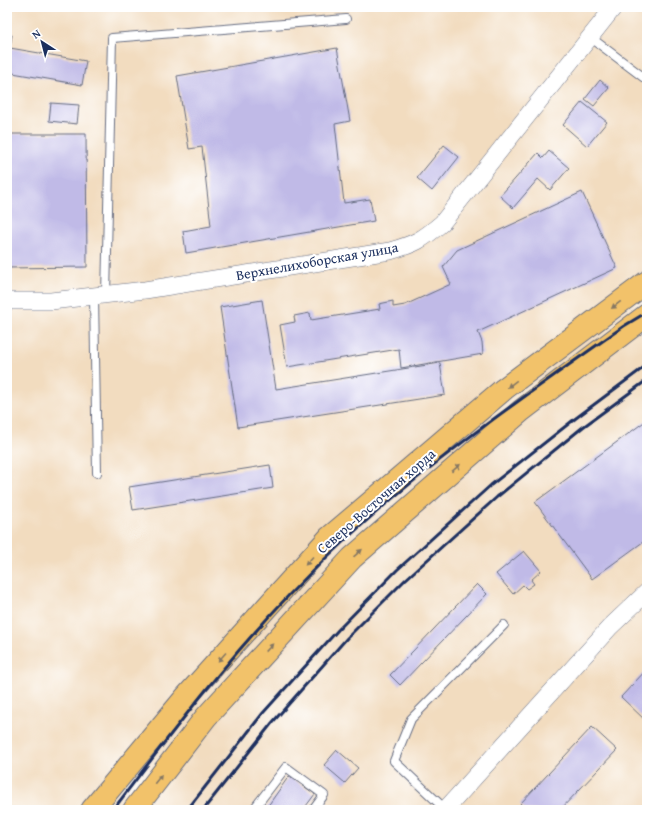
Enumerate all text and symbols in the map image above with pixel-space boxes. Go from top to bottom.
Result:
north arrow [22,22,62,62]
text: N [28,25,44,43]
street label: Верхнелихоборская улица [234,237,400,285]
one-way arrow [610,301,621,310]
one-way arrow [507,379,517,387]
street label: Северо-Восточная хорда [313,444,440,558]
one-way arrow [451,463,461,473]
one-way arrow [353,549,363,558]
one-way arrow [304,556,313,566]
one-way arrow [265,643,274,654]
one-way arrow [217,652,226,663]
one-way arrow [154,774,162,785]

